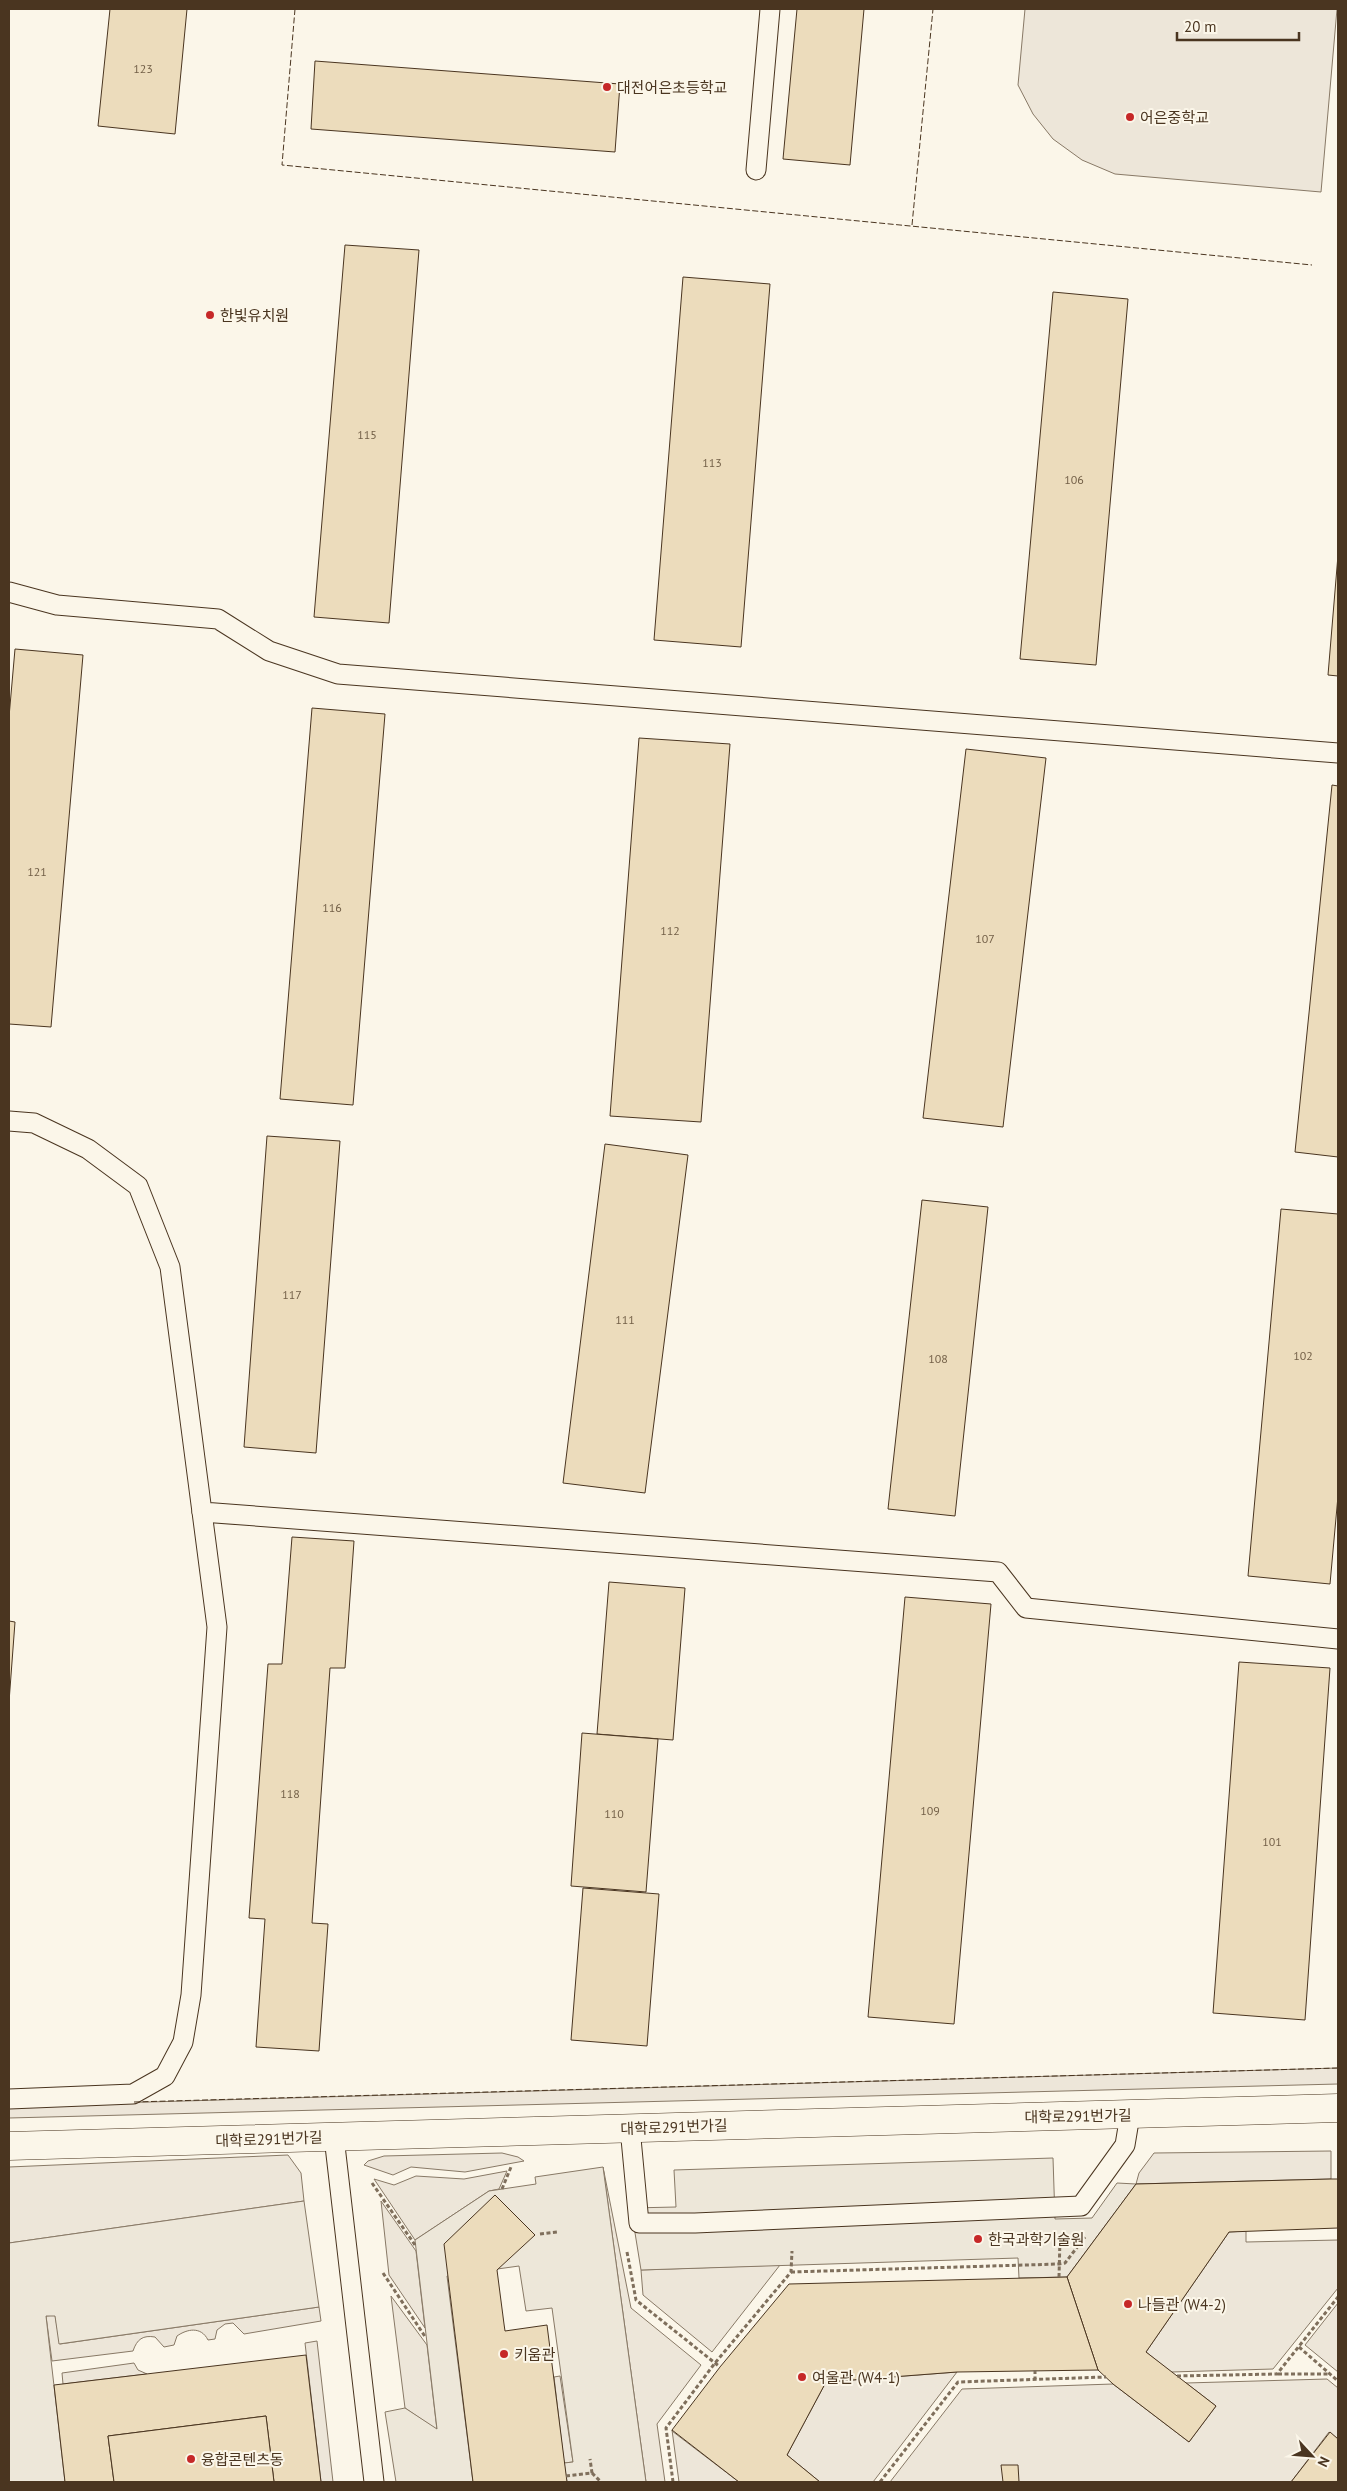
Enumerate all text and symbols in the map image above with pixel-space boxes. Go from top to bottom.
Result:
scale bar [1177,10,1300,42]
text: 20 m [1184,17,1217,36]
house number: 123 [133,61,153,76]
place label: 대전어은초등학교 [617,78,727,97]
marker: 대전어은초등학교 [601,81,613,93]
place label: 어은중학교 [1140,108,1209,127]
marker: 어은중학교 [1124,111,1136,123]
place label: 한빛유치원 [220,306,289,325]
marker: 한빛유치원 [204,309,216,321]
house number: 115 [357,427,377,442]
house number: 113 [702,455,722,470]
house number: 106 [1064,472,1084,487]
house number: 121 [27,864,47,879]
house number: 116 [322,900,342,915]
house number: 112 [660,923,680,938]
house number: 107 [975,931,995,946]
house number: 117 [282,1287,302,1302]
house number: 111 [615,1312,635,1327]
house number: 102 [1293,1348,1313,1363]
house number: 108 [928,1351,948,1366]
house number: 118 [280,1786,300,1801]
house number: 109 [920,1803,940,1818]
house number: 110 [604,1806,624,1821]
house number: 101 [1262,1834,1282,1849]
street label: 대학로291번가길 [1024,2106,1132,2126]
street label: 대학로291번가길 [620,2116,728,2138]
street label: 대학로291번가길 [215,2128,323,2150]
place label: 한국과학기술원 [988,2230,1085,2249]
marker: 한국과학기술원 [972,2233,984,2245]
place label: 나들관 (W4-2) [1138,2295,1226,2314]
marker: 나들관 (W4-2) [1122,2298,1134,2310]
place label: 키움관 [514,2345,556,2364]
marker: 키움관 [498,2348,510,2360]
place label: 여울관 (W4-1) [812,2368,900,2387]
marker: 여울관 (W4-1) [796,2371,808,2383]
north arrow [1287,2431,1337,2481]
place label: 융합콘텐츠동 [201,2450,284,2469]
marker: 융합콘텐츠동 [185,2453,197,2465]
text: N [1314,2454,1334,2470]

